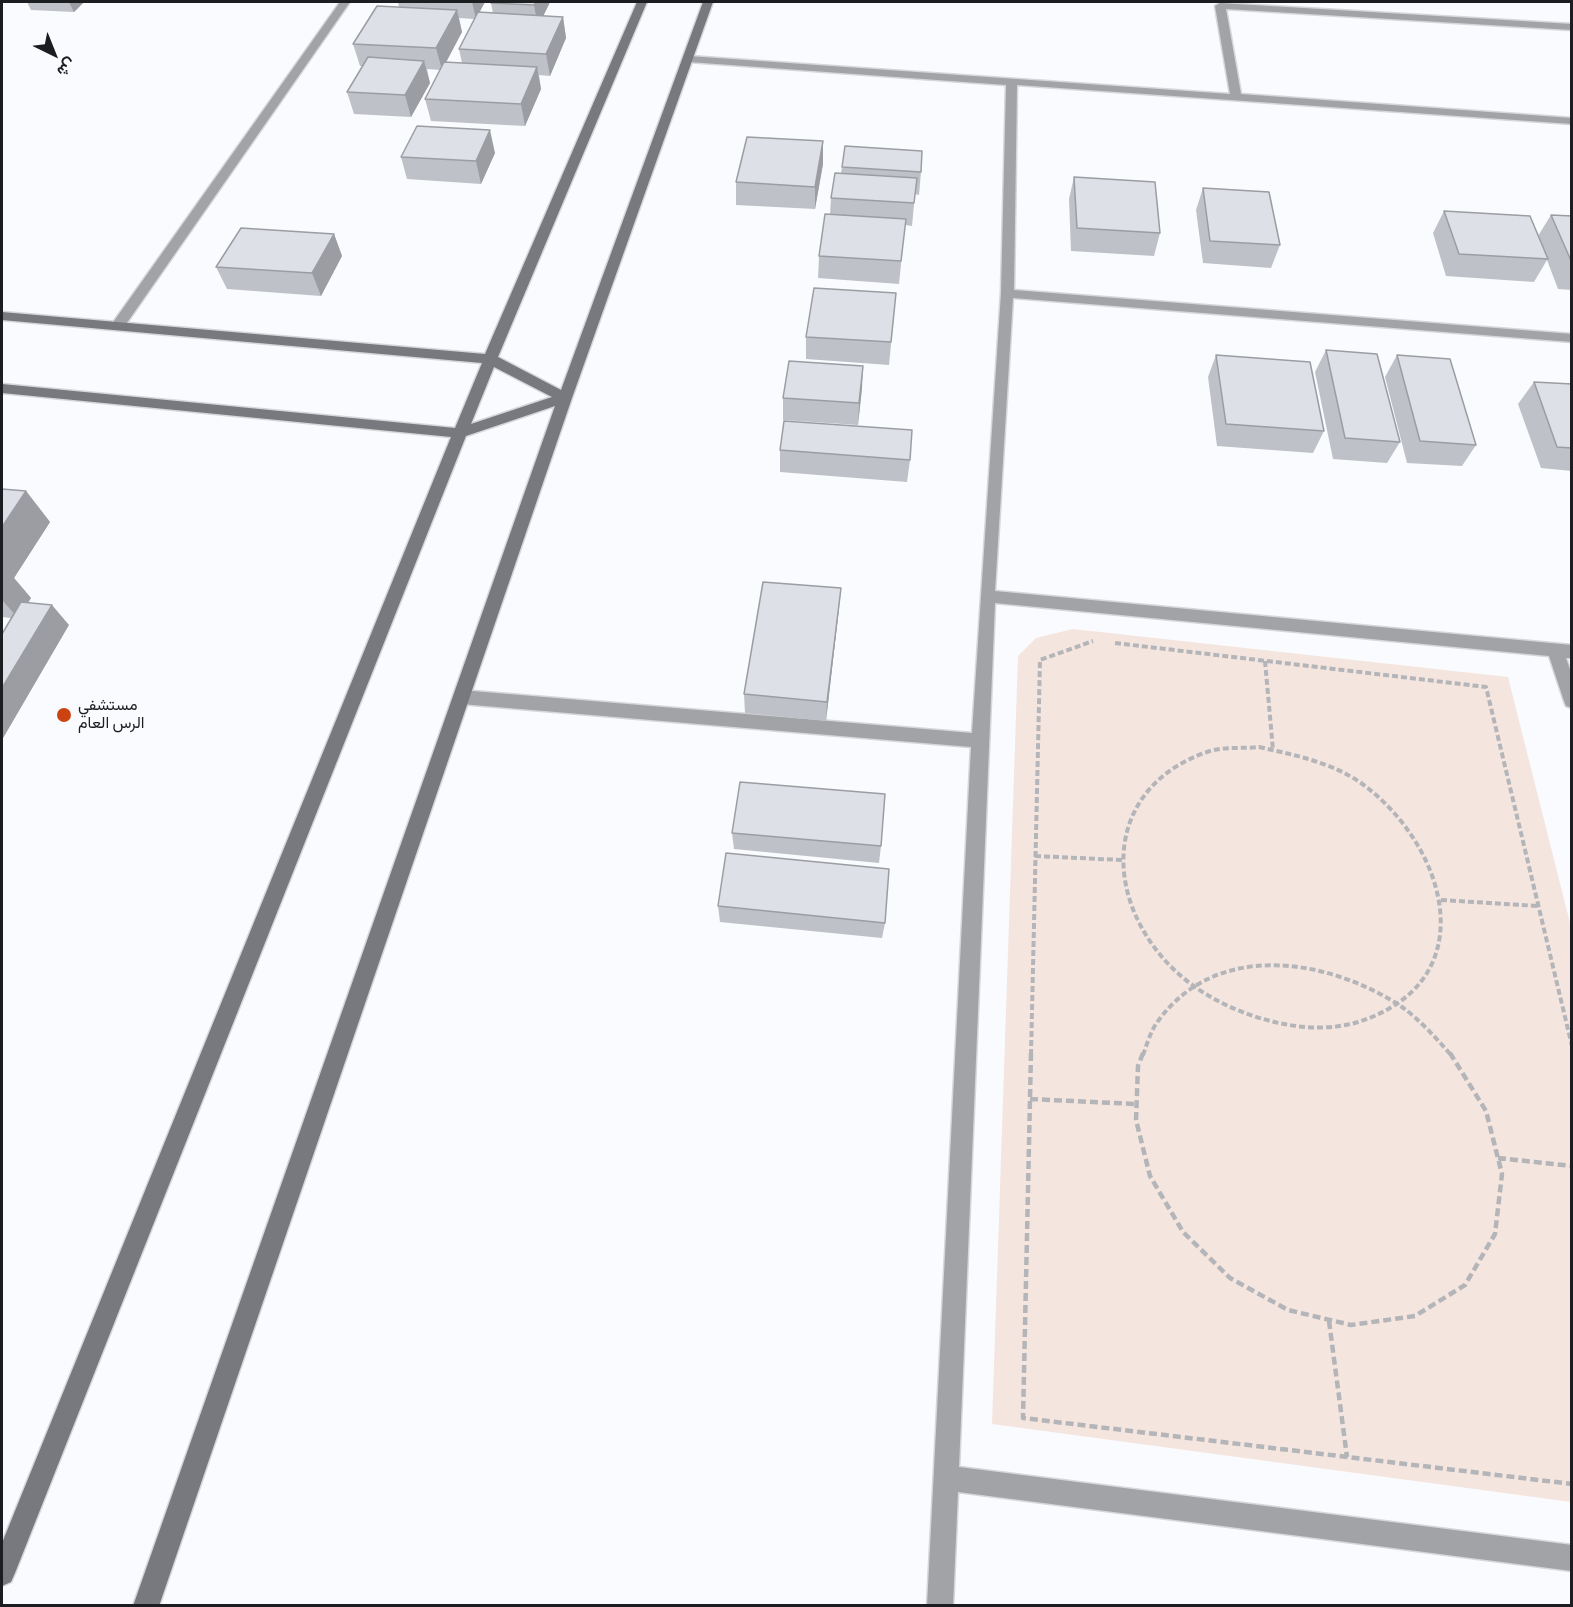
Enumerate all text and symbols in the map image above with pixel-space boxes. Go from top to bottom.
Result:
north arrow [24,24,84,84]
text: ش [52,53,81,82]
place label: مستشفي الرس العام [78,696,145,734]
marker: مستشفي الرس العام [55,706,73,724]

